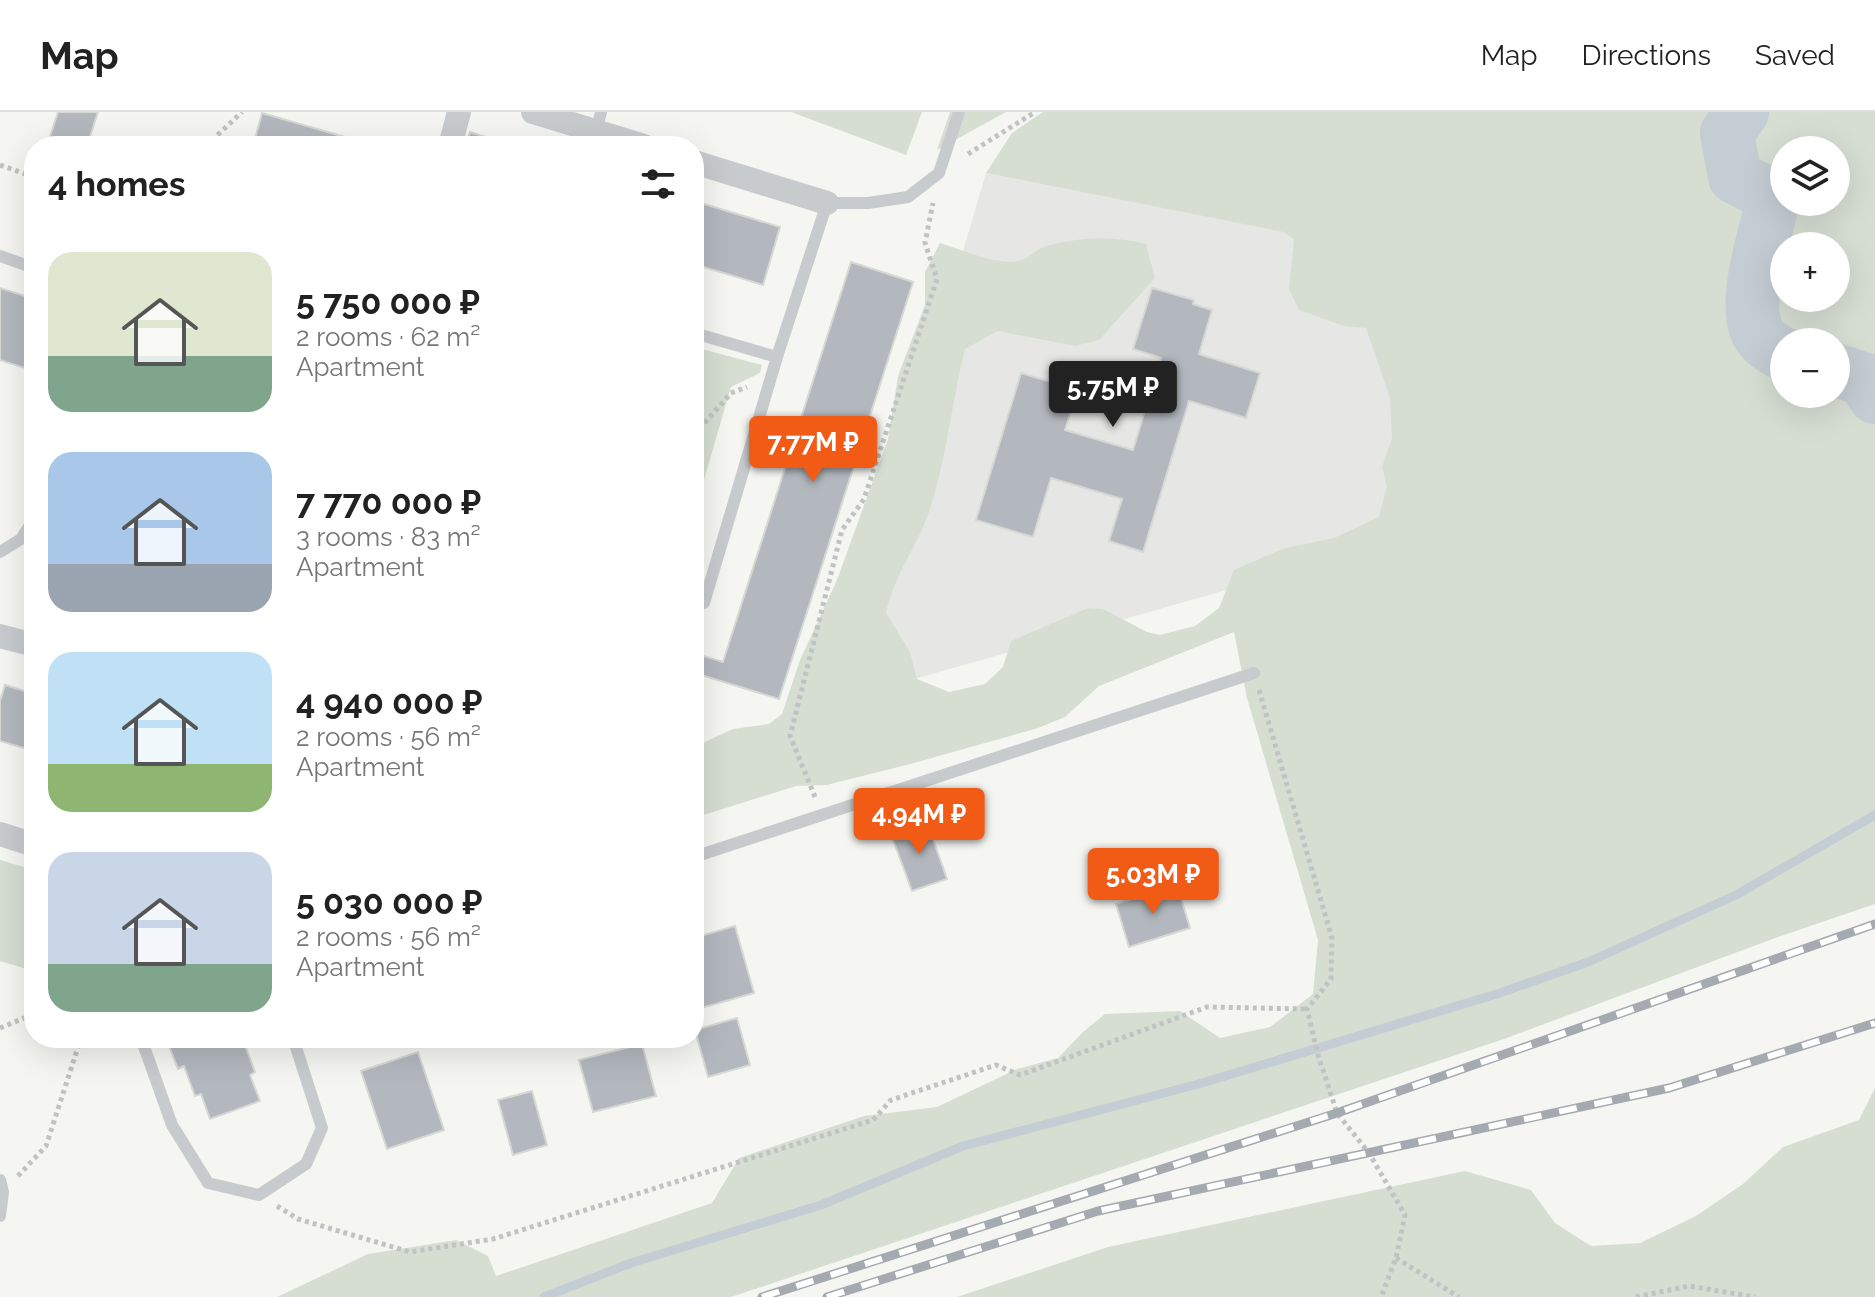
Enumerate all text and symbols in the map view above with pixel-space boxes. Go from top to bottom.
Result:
text: Map [40,33,119,78]
text: Map [1481,39,1538,72]
text: Directions [1582,39,1711,72]
text: Saved [1755,39,1835,72]
map controls [1770,136,1850,408]
button: layers [1770,136,1850,216]
icon: filters [636,162,680,206]
text: 4 homes [48,164,186,204]
button: + [1770,232,1850,312]
text: 5 750 000 ₽ [296,282,480,322]
icon: home [112,284,208,380]
text: 2 rooms · 62 m² [296,322,480,352]
button: − [1770,328,1850,408]
text: Apartment [296,352,425,382]
pin: 5.75M ₽ [1039,361,1187,429]
text: 5.75M ₽ [1067,372,1159,402]
pin: 7.77M ₽ [739,416,887,484]
text: 7.77M ₽ [767,427,859,457]
text: 7 770 000 ₽ [296,482,481,522]
icon: home [112,484,208,580]
text: 3 rooms · 83 m² [296,522,481,552]
text: Apartment [296,552,425,582]
text: 4 940 000 ₽ [296,682,483,722]
icon: home [112,684,208,780]
text: 2 rooms · 56 m² [296,722,481,752]
text: Apartment [296,752,425,782]
pin: 4.94M ₽ [845,788,993,856]
text: 4.94M ₽ [872,799,966,829]
pin: 5.03M ₽ [1079,848,1227,916]
text: 5.03M ₽ [1106,859,1200,889]
text: 5 030 000 ₽ [296,882,482,922]
icon: home [112,884,208,980]
text: 2 rooms · 56 m² [296,922,481,952]
text: Apartment [296,952,425,982]

